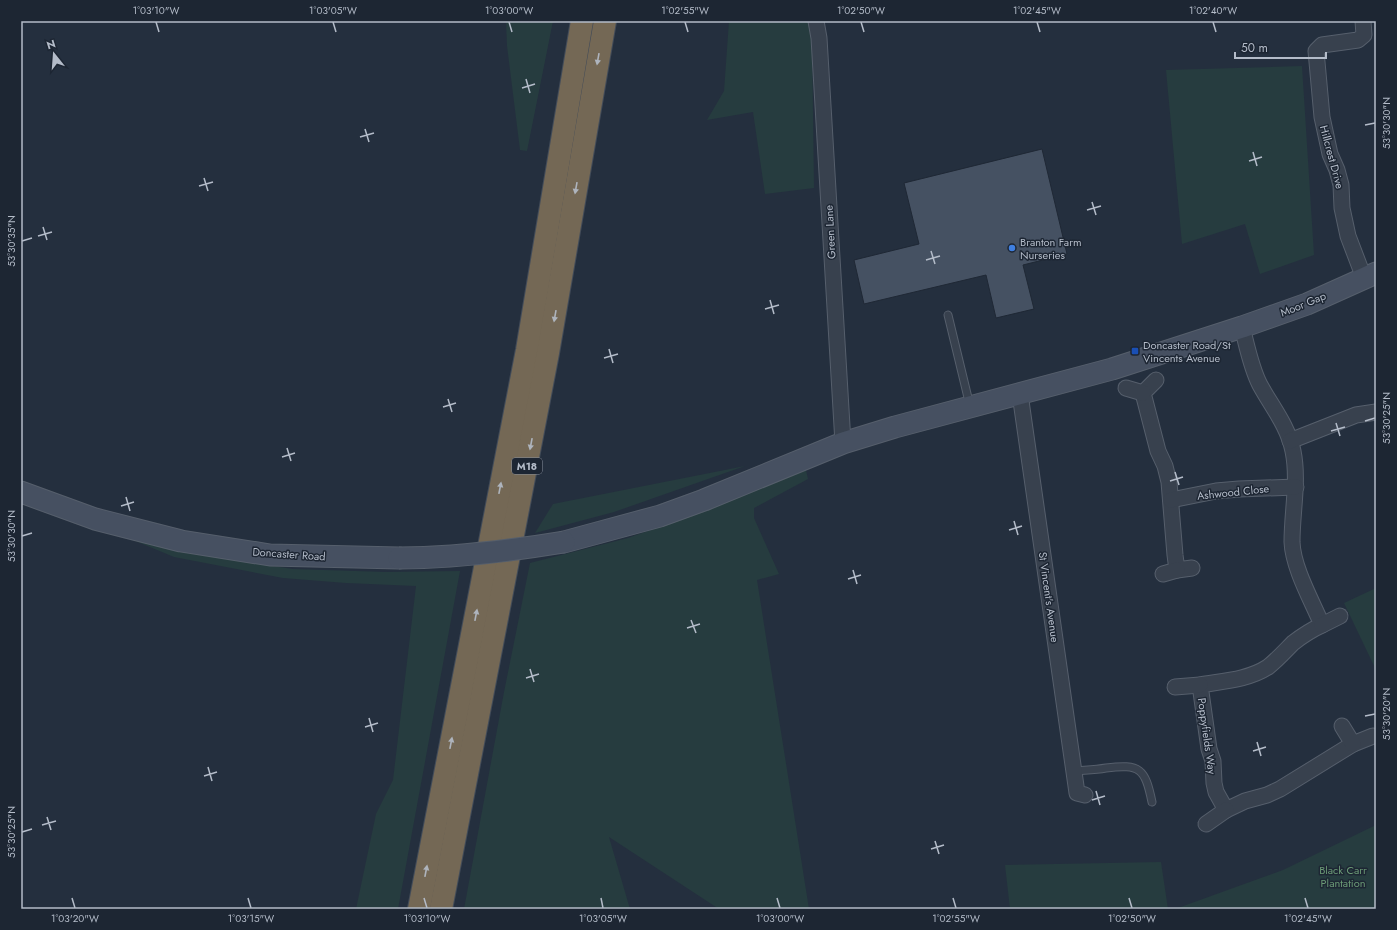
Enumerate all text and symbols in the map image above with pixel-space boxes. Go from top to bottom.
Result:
text: 1°03'10"W [133,3,179,18]
text: 1°03'05"W [309,3,357,18]
text: 1°03'00"W [485,3,533,18]
text: 1°02'55"W [661,3,709,18]
text: 1°02'50"W [837,3,885,18]
text: 1°02'45"W [1013,3,1061,18]
text: 1°02'40"W [1189,3,1237,18]
north arrow [34,34,74,74]
scale bar [1235,34,1326,60]
text: N [45,36,58,53]
text: 50 m [1241,39,1268,57]
one-way arrow [595,53,601,66]
text: 53°30'30"N [1379,97,1394,149]
street label: Hillcrest Drive [1316,123,1348,191]
one-way arrow [573,182,579,194]
street label: Green Lane [821,204,839,259]
text: 53°30'35"N [4,215,19,267]
place label: Branton Farm Nurseries [1020,234,1082,263]
marker: Branton Farm Nurseries [1007,243,1017,253]
street label: Moor Gap [1278,288,1328,320]
one-way arrow [552,310,558,322]
place label: Doncaster Road/St Vincents Avenue [1143,337,1231,366]
marker: Doncaster Road/St Vincents Avenue [1130,346,1140,356]
text: 53°30'25"N [1379,392,1394,444]
one-way arrow [528,437,534,450]
road number: M18 [512,458,542,474]
street label: Ashwood Close [1196,480,1270,504]
one-way arrow [498,482,504,494]
text: 53°30'30"N [4,510,19,562]
street label: Doncaster Road [252,543,326,565]
street label: St Vincent's Avenue [1035,551,1063,644]
one-way arrow [473,609,479,622]
text: 53°30'20"N [1379,688,1394,740]
street label: Poppyfields Way [1194,697,1220,775]
one-way arrow [448,737,454,749]
text: 53°30'25"N [4,806,19,858]
park label: Black Carr Plantation [1319,862,1367,891]
one-way arrow [424,865,430,877]
text: 1°03'20"W [51,911,99,926]
text: 1°03'15"W [228,911,274,926]
text: 1°03'10"W [404,911,450,926]
text: 1°03'05"W [579,911,627,926]
text: 1°03'00"W [756,911,804,926]
text: 1°02'55"W [932,911,980,926]
text: 1°02'50"W [1108,911,1156,926]
text: 1°02'45"W [1284,911,1332,926]

